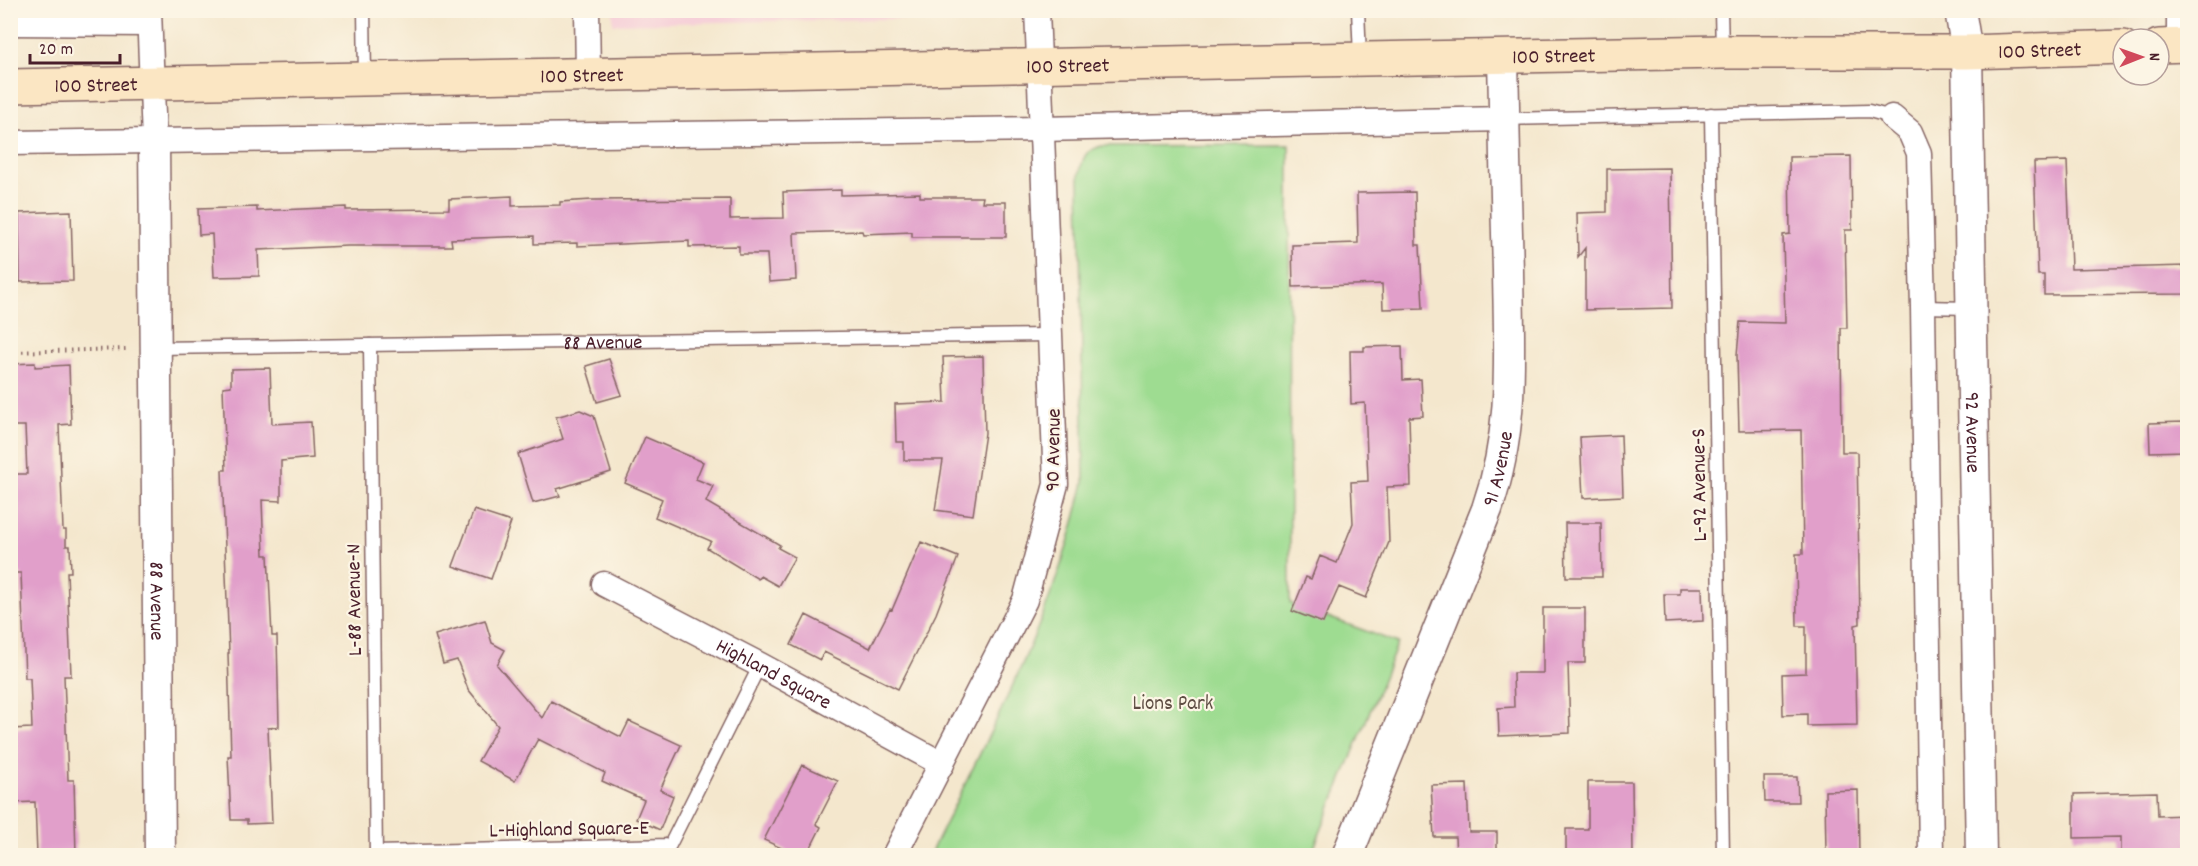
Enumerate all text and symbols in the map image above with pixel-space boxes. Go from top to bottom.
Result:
scale bar [30,27,120,65]
north arrow [2111,27,2171,87]
street label: 100 Street [1998,36,2082,69]
text: 20 m [39,38,73,63]
street label: 100 Street [1512,43,1596,74]
street label: 100 Street [1026,52,1110,84]
text: N [2142,53,2165,61]
street label: 100 Street [540,62,624,93]
street label: 100 Street [54,71,138,103]
street label: 88 Avenue [563,329,643,360]
street label: 92 Avenue [1955,392,1986,473]
street label: 90 Avenue [1039,408,1071,492]
street label: L-92 Avenue-S [1685,428,1717,542]
street label: 91 Avenue [1477,429,1523,511]
street label: L-88 Avenue-N [340,543,372,656]
street label: 88 Avenue [140,561,170,641]
street label: Highland Square [710,633,836,719]
park label: Lions Park [1133,690,1213,720]
street label: L-Highland Square-E [489,815,650,847]

